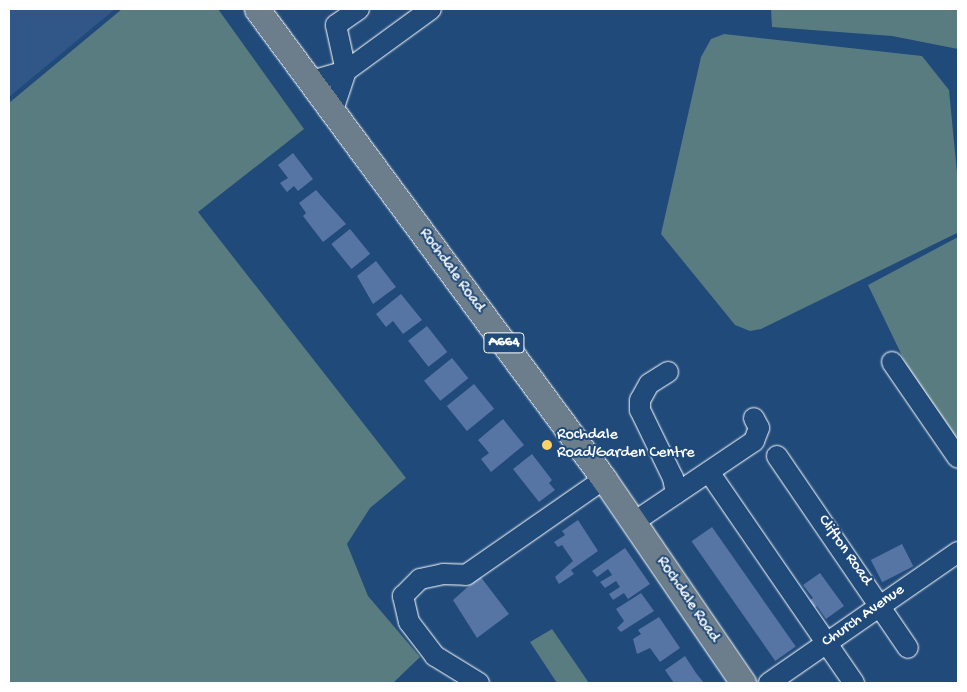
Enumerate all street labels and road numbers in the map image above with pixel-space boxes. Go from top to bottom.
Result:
street label: Rochdale Road [414,225,488,317]
road number: A664 [483,330,525,356]
street label: Clifton Road [813,512,875,590]
street label: Rochdale Road [651,553,723,647]
street label: Church Avenue [819,581,909,653]

